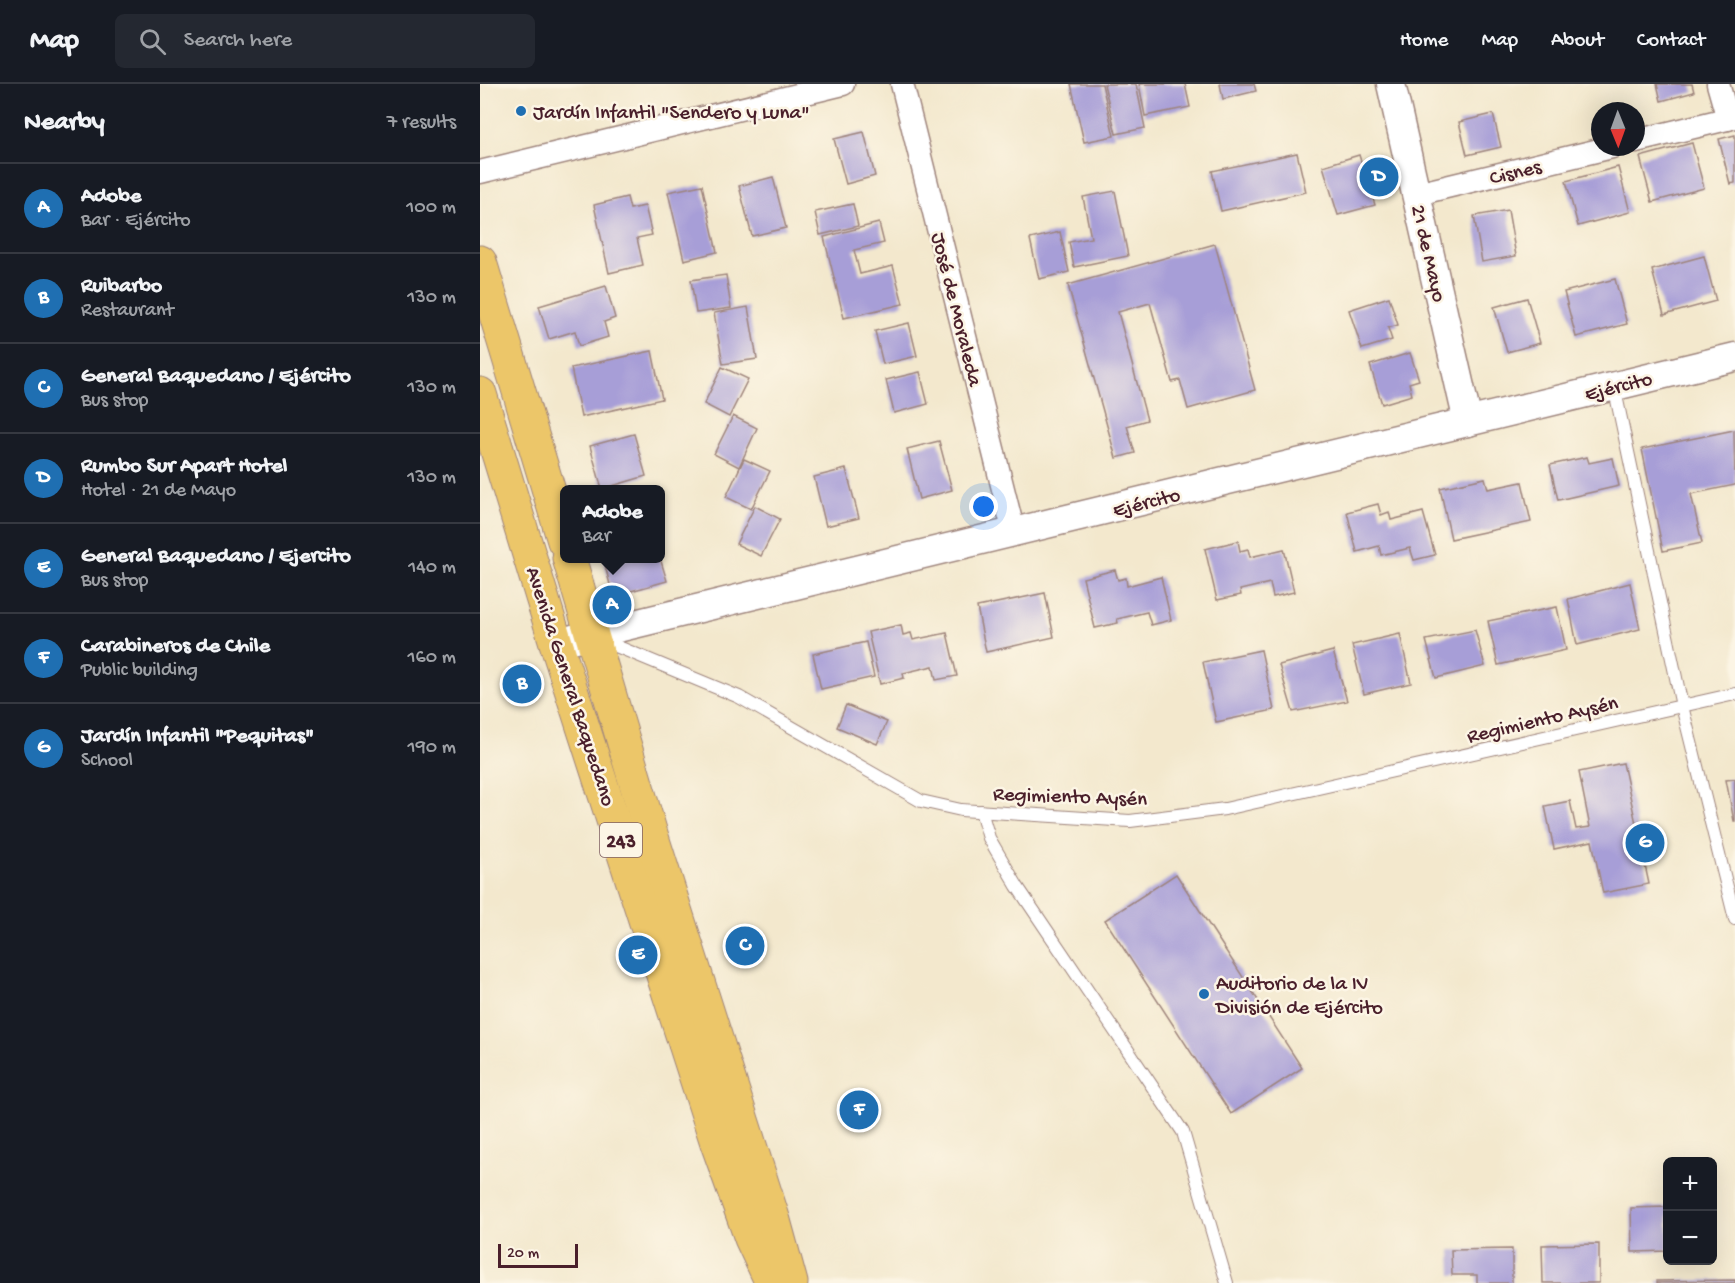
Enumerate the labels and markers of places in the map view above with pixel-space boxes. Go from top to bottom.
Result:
place label: Jardín Infantil "Sendero y Luna" [533,102,810,127]
marker: Jardín Infantil "Sendero y Luna" [514,104,528,118]
pin: D [1360,154,1398,200]
pin: A [592,582,632,628]
pin: B [502,662,542,706]
pin: G [1626,820,1664,866]
pin: C [726,924,764,968]
pin: E [618,932,658,978]
place label: Auditorio de la IV División de Ejército [1214,973,1383,1022]
marker: Auditorio de la IV División de Ejército [1197,987,1211,1001]
pin: F [840,1088,878,1132]

